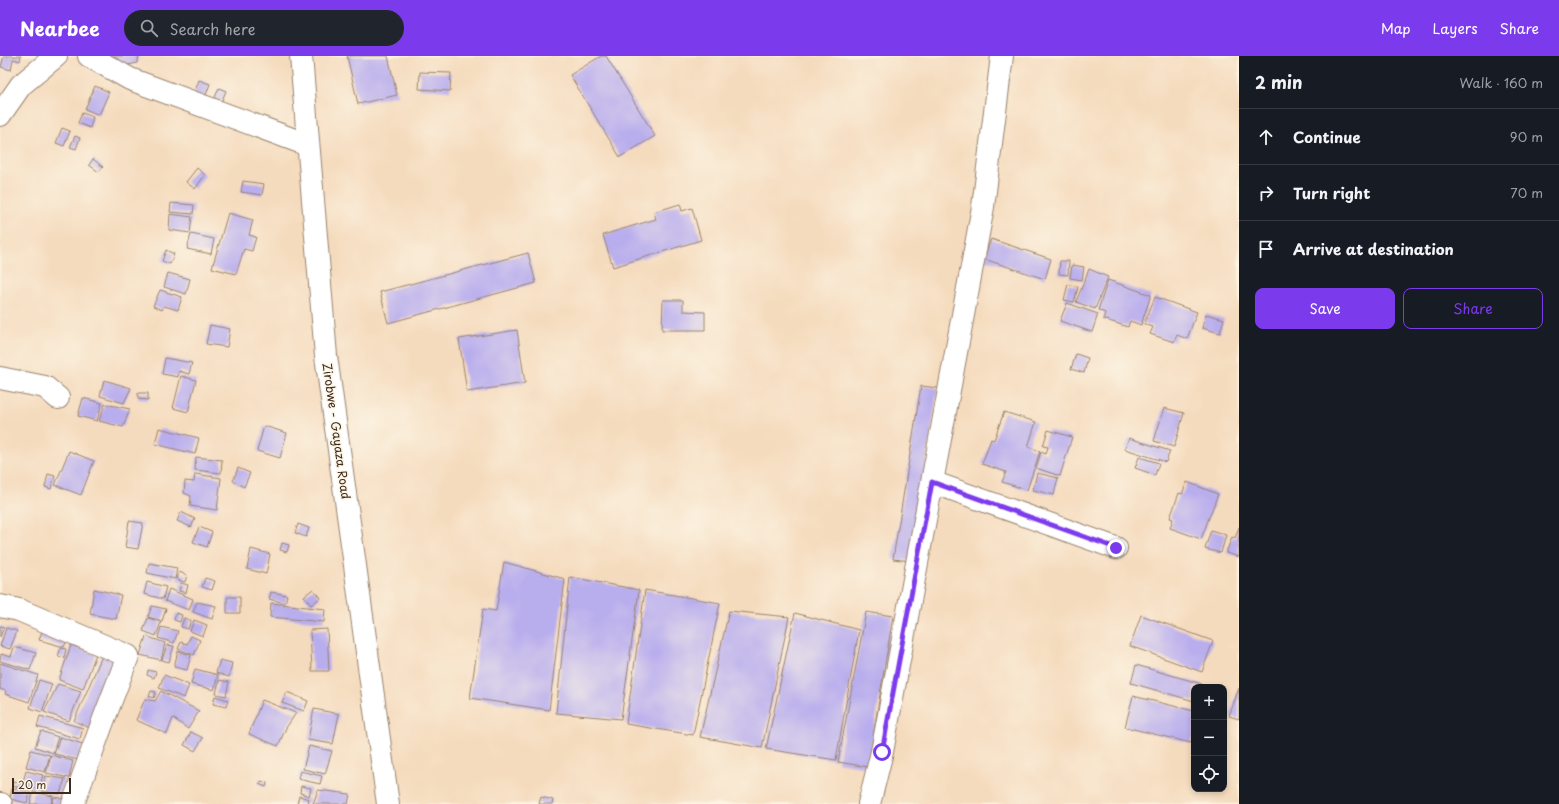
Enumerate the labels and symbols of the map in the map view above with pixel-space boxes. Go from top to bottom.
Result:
street label: Zirobwe - Gayaza Road [319,362,355,500]
route end [1107,539,1125,557]
route start [873,743,891,761]
scale bar [12,776,71,795]

